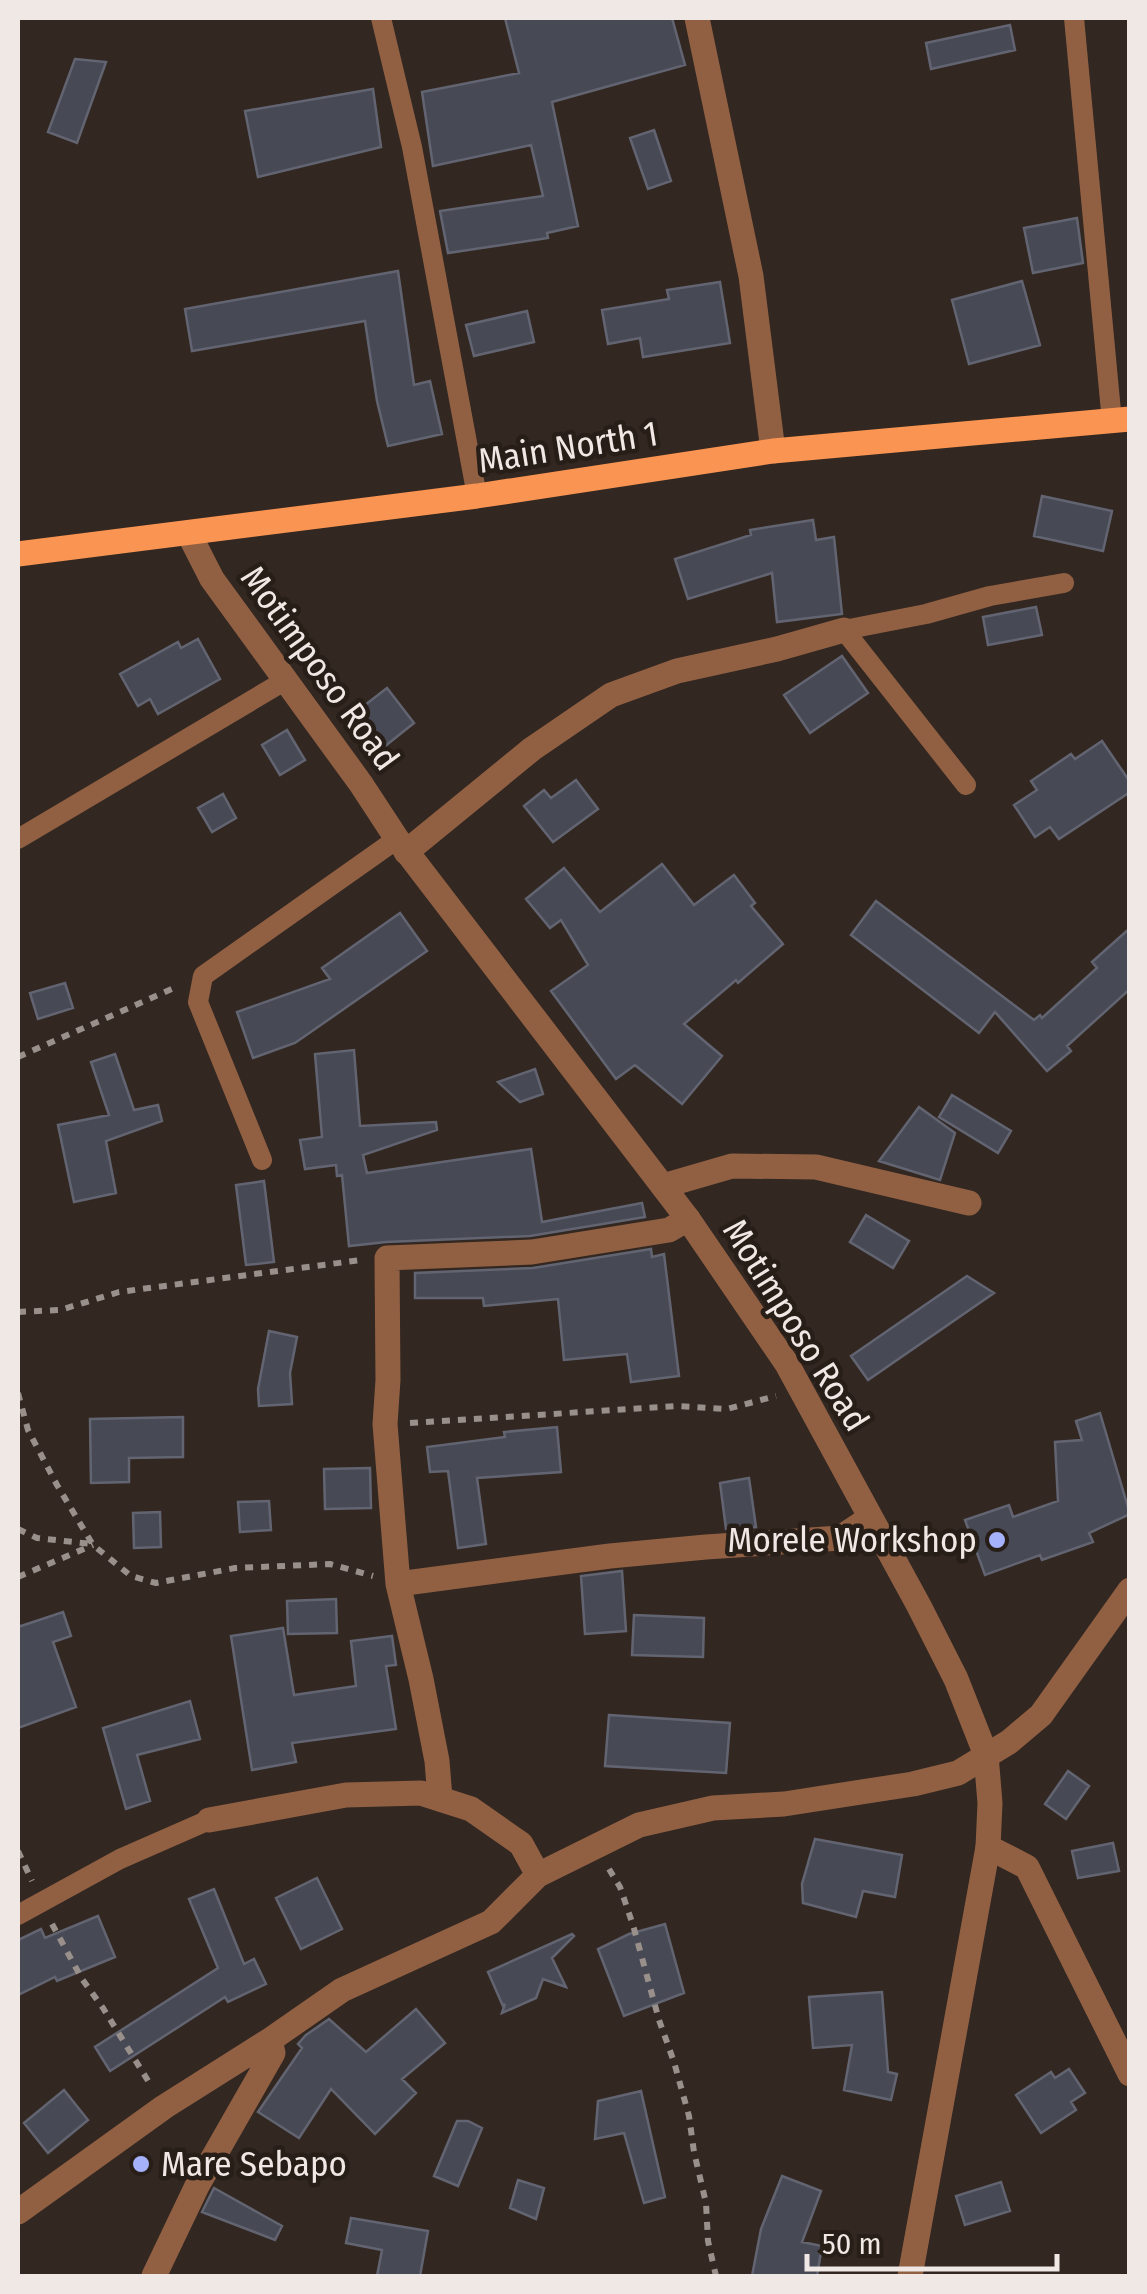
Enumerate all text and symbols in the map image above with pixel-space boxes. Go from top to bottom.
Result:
street label: Main North 1 [475,412,661,482]
street label: Motimposo Road [232,558,408,778]
street label: Motimposo Road [714,1211,878,1439]
place label: Morele Workshop [728,1519,977,1561]
marker: Morele Workshop [986,1529,1008,1551]
place label: Mare Sebapo [161,2143,347,2185]
marker: Mare Sebapo [130,2153,152,2175]
scale bar [807,2209,1057,2271]
text: 50 m [822,2226,882,2262]

